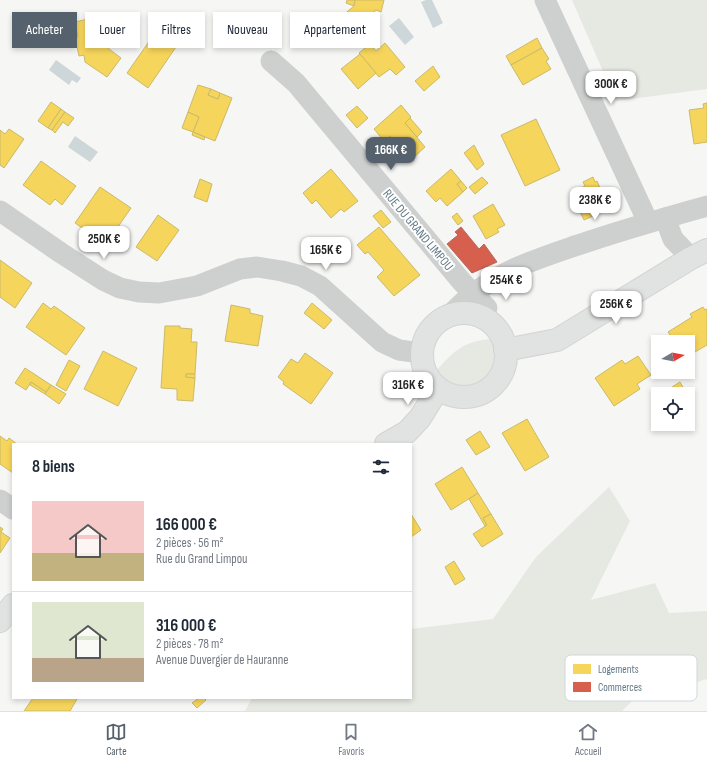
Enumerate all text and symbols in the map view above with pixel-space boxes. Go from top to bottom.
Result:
chip: Acheter [12,12,77,48]
chip: Louer [85,12,140,48]
chip: Filtres [148,12,205,48]
chip: Nouveau [213,12,282,48]
chip: Appartement [290,12,380,48]
pin: 300K € [578,71,644,105]
text: 300K € [594,76,628,92]
pin: 166K € [358,137,424,171]
text: 166K € [375,142,407,158]
street label: RUE DU GRAND LIMPOU [379,186,457,274]
pin: 238K € [562,187,628,221]
text: 238K € [579,192,611,208]
pin: 250K € [71,226,137,260]
text: 250K € [88,231,120,247]
pin: 165K € [293,237,359,271]
text: 165K € [310,242,342,258]
pin: 254K € [473,267,539,301]
text: 254K € [490,272,522,288]
pin: 256K € [583,291,649,325]
text: 256K € [600,296,632,312]
north arrow [651,335,695,379]
map controls [651,335,695,431]
pin: 316K € [375,372,441,406]
text: 316K € [392,377,424,393]
button: locate [651,387,695,431]
icon: filters [370,456,392,478]
text: 8 biens [32,457,75,477]
text: 166 000 € [156,515,217,535]
icon: home [64,517,112,565]
text: 2 pièces · 56 m² [156,535,224,551]
text: Rue du Grand Limpou [156,551,248,567]
text: 316 000 € [156,616,217,636]
icon: home [64,618,112,666]
text: 2 pièces · 78 m² [156,636,224,652]
text: Avenue Duvergier de Hauranne [156,652,288,668]
legend [565,655,697,701]
text: Logements [598,663,639,676]
text: Commerces [598,681,642,694]
tab: Carte [105,721,127,758]
tab: Favoris [338,721,364,758]
tab: Accueil [575,721,602,758]

